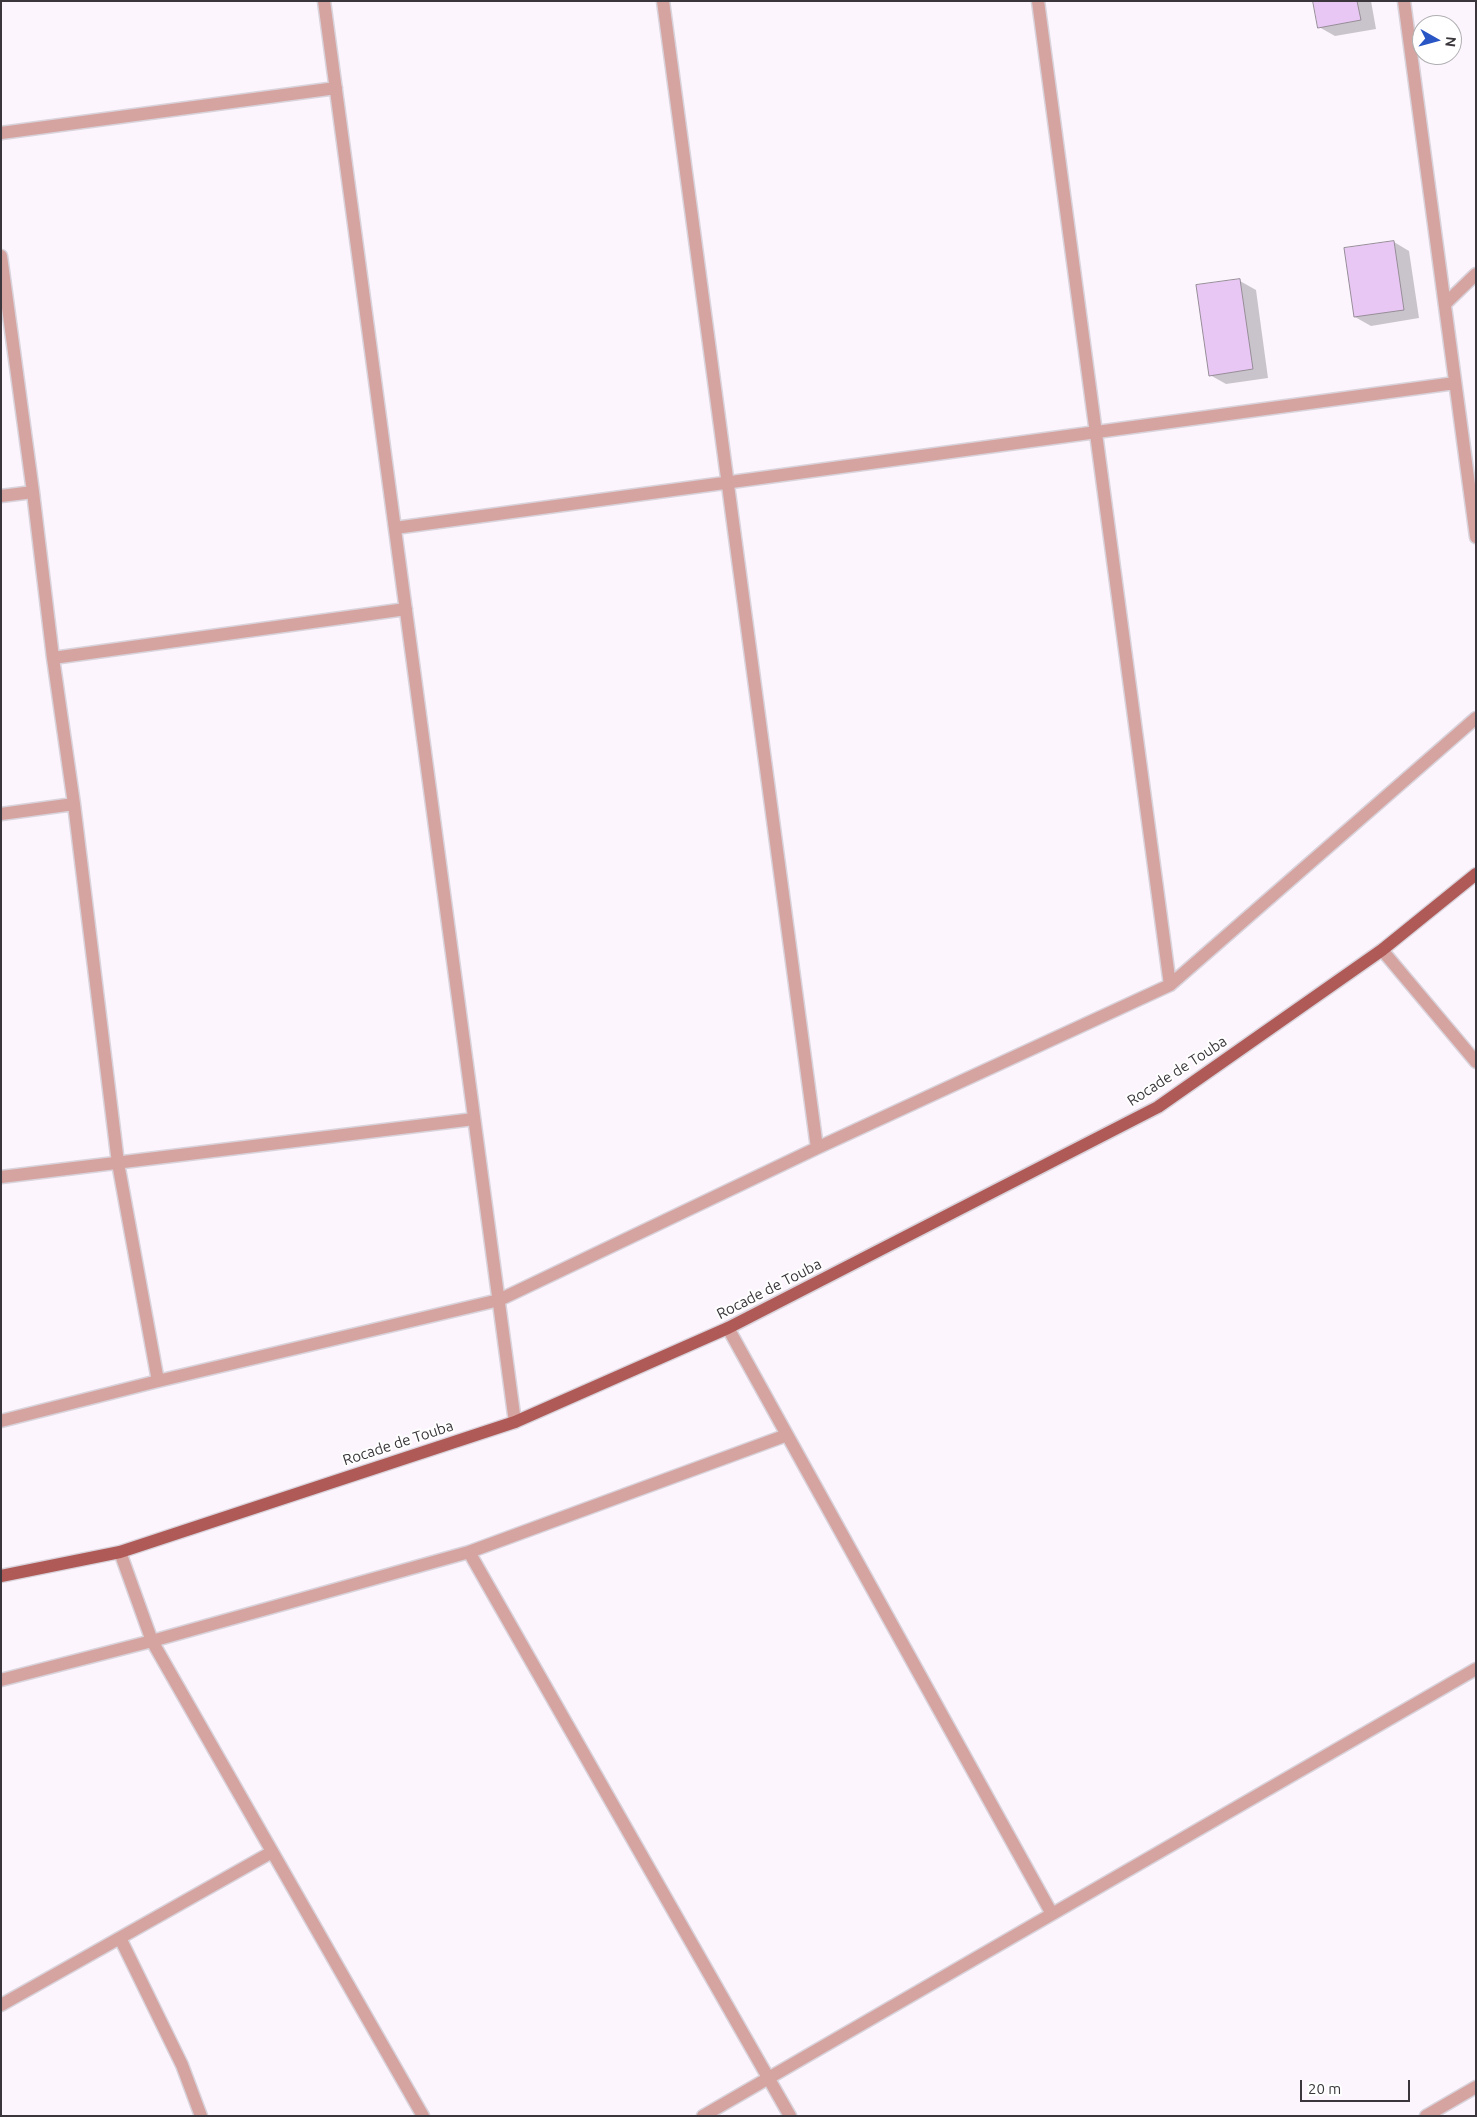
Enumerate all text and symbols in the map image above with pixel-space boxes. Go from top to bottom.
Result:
north arrow [1412,15,1462,65]
text: N [1442,36,1459,48]
street label: Rocade de Touba [1124,1032,1230,1110]
street label: Rocade de Touba [714,1255,824,1323]
street label: Rocade de Touba [340,1417,456,1469]
scale bar [1302,2070,1412,2102]
text: 20 m [1308,2080,1341,2097]

